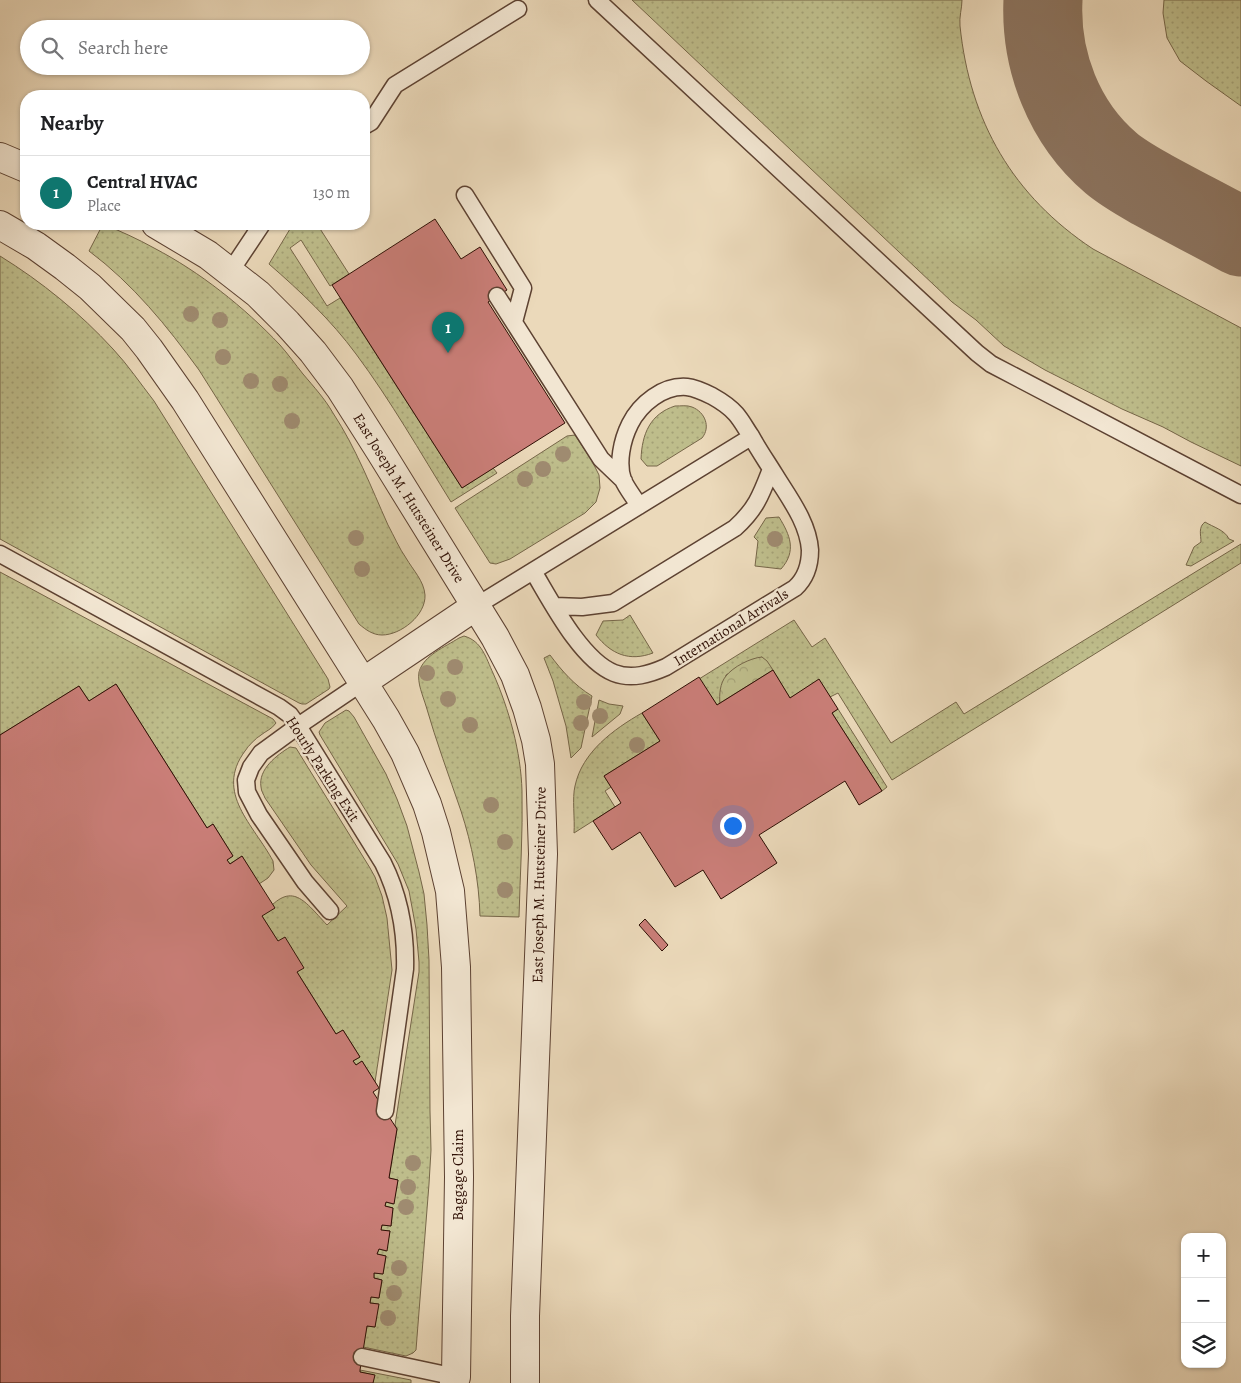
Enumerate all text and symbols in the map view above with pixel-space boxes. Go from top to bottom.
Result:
search box [20,20,370,75]
icon: search [38,34,66,62]
text: Search here [78,35,168,61]
text: Nearby [40,109,103,137]
text: Central HVAC [87,169,198,195]
text: 1 [53,182,59,204]
text: 130 m [313,182,350,204]
text: Place [87,195,121,217]
pin: 1 [432,312,464,353]
street label: East Joseph M. Hutsteiner Drive [348,409,470,587]
street label: International Arrivals [670,584,792,670]
street label: Hourly Parking Exit [281,712,365,826]
street label: East Joseph M. Hutsteiner Drive [527,786,551,983]
your location [720,813,746,839]
street label: Baggage Claim [448,1129,468,1221]
map controls [1181,1233,1226,1368]
button: + [1181,1233,1226,1278]
button: − [1181,1278,1226,1323]
button: layers [1181,1323,1226,1368]

